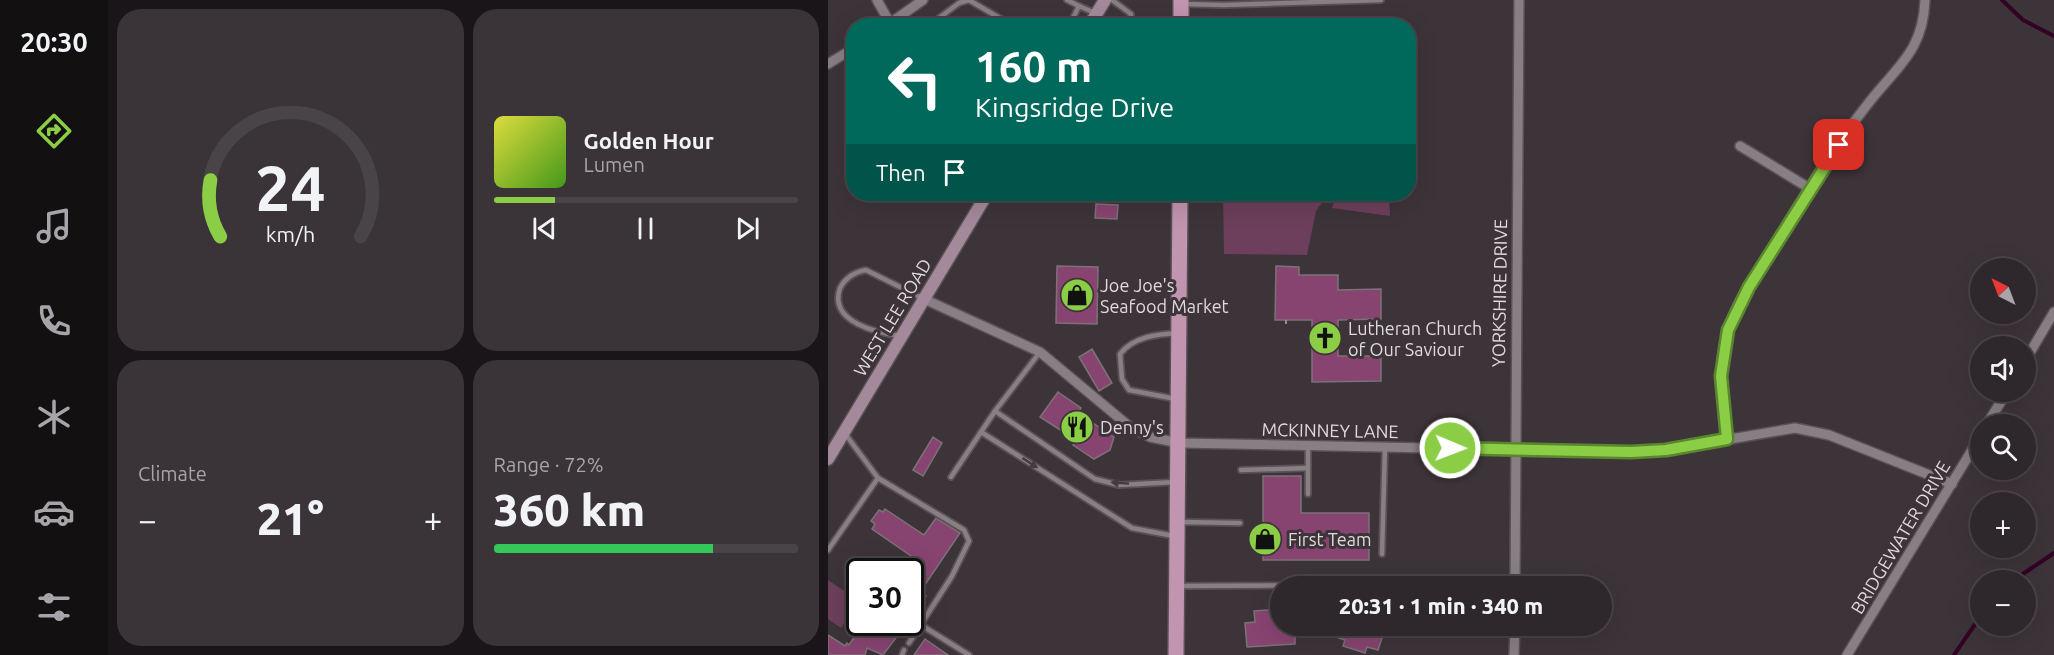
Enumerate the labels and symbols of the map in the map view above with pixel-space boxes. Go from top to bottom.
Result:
pin [1813,119,1864,170]
street label: YORKSHIRE DRIVE [1488,219,1510,367]
street label: WEST LEE ROAD [849,255,935,379]
north arrow [1970,258,2036,324]
place label: Joe Joe's Seafood Market [1100,275,1229,316]
shop icon: Joe Joe's Seafood Market [1059,277,1095,313]
place label: Lutheran Church of Our Saviour [1348,318,1482,359]
church icon: Lutheran Church of Our Saviour [1307,320,1343,356]
restaurant icon: Denny's [1059,409,1095,445]
position arrow [1418,416,1482,480]
place label: Denny's [1100,417,1164,437]
street label: MCKINNEY LANE [1261,419,1399,441]
one-way arrow [1022,457,1038,469]
street label: BRIDGEWATER DRIVE [1846,457,1954,617]
one-way arrow [1111,479,1130,488]
shop icon: First Team [1247,521,1283,557]
place label: First Team [1288,529,1372,549]
speed limit sign: 30 [846,558,924,636]

